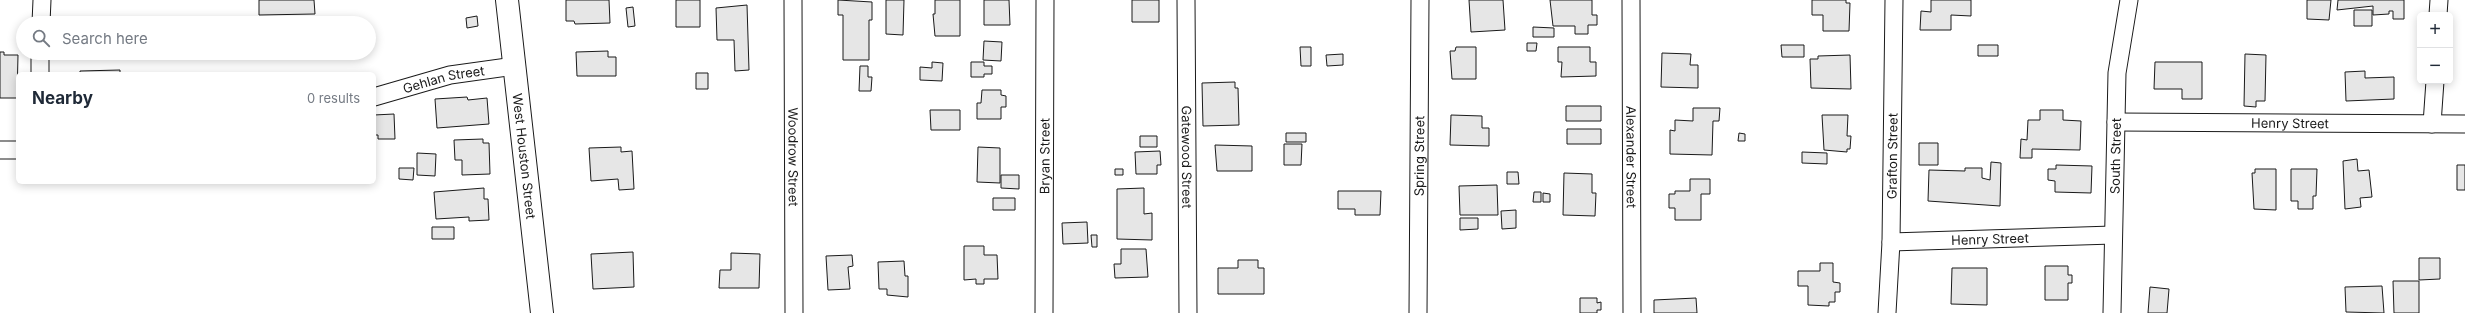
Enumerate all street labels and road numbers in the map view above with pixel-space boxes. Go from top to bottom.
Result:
street label: Gehlan Street [401,62,485,96]
street label: West Houston Street [509,92,539,220]
street label: Gatewood Street [1179,106,1195,208]
street label: Alexander Street [1623,106,1640,208]
street label: Woodrow Street [785,107,802,207]
street label: Grafton Street [1884,113,1901,199]
street label: Henry Street [2251,115,2329,131]
street label: Spring Street [1411,116,1427,196]
street label: Bryan Street [1036,118,1053,194]
street label: South Street [2106,118,2124,194]
street label: Henry Street [1951,230,2029,248]

